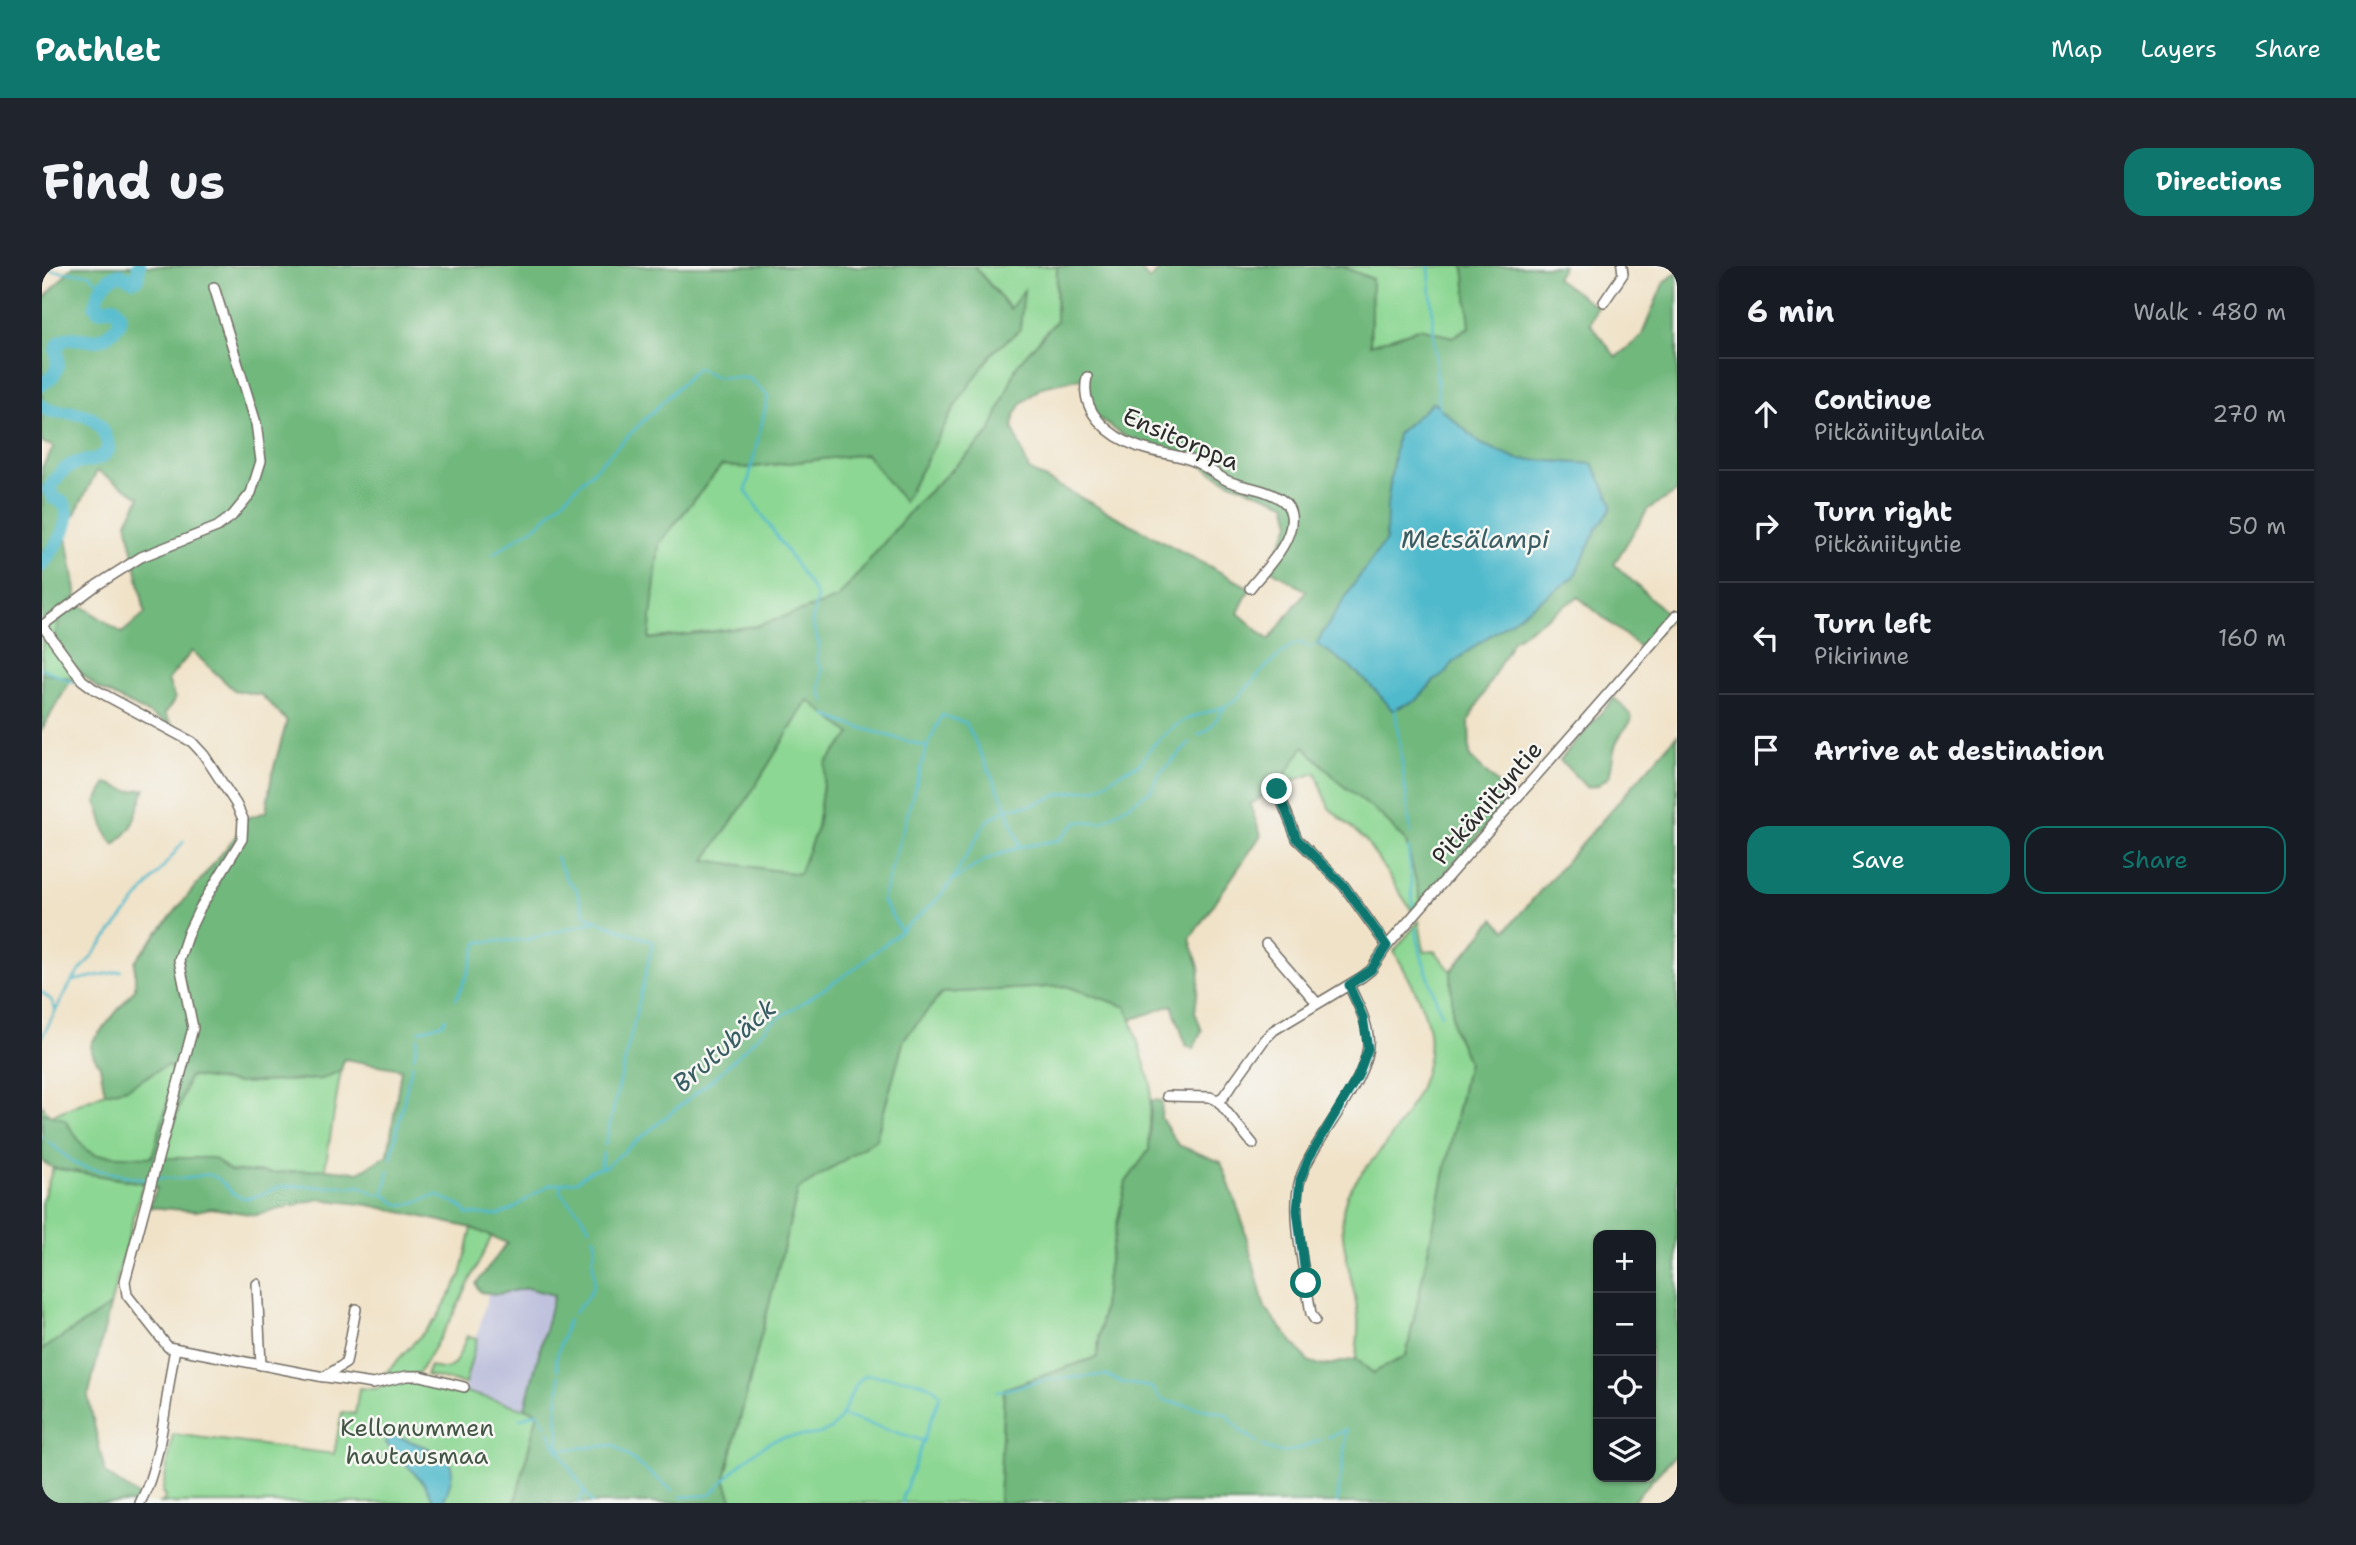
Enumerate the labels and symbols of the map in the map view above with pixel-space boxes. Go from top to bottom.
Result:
street label: Ensitorppa [1118,400,1244,478]
water label: Metsälampi [1401,521,1550,556]
street label: Pitkäniityntie [1424,734,1550,872]
route end [1261,773,1292,804]
water label: Brutubäck [665,990,784,1100]
route start [1290,1267,1321,1298]
park label: Kellonummen hautausmaa [340,1412,494,1472]

